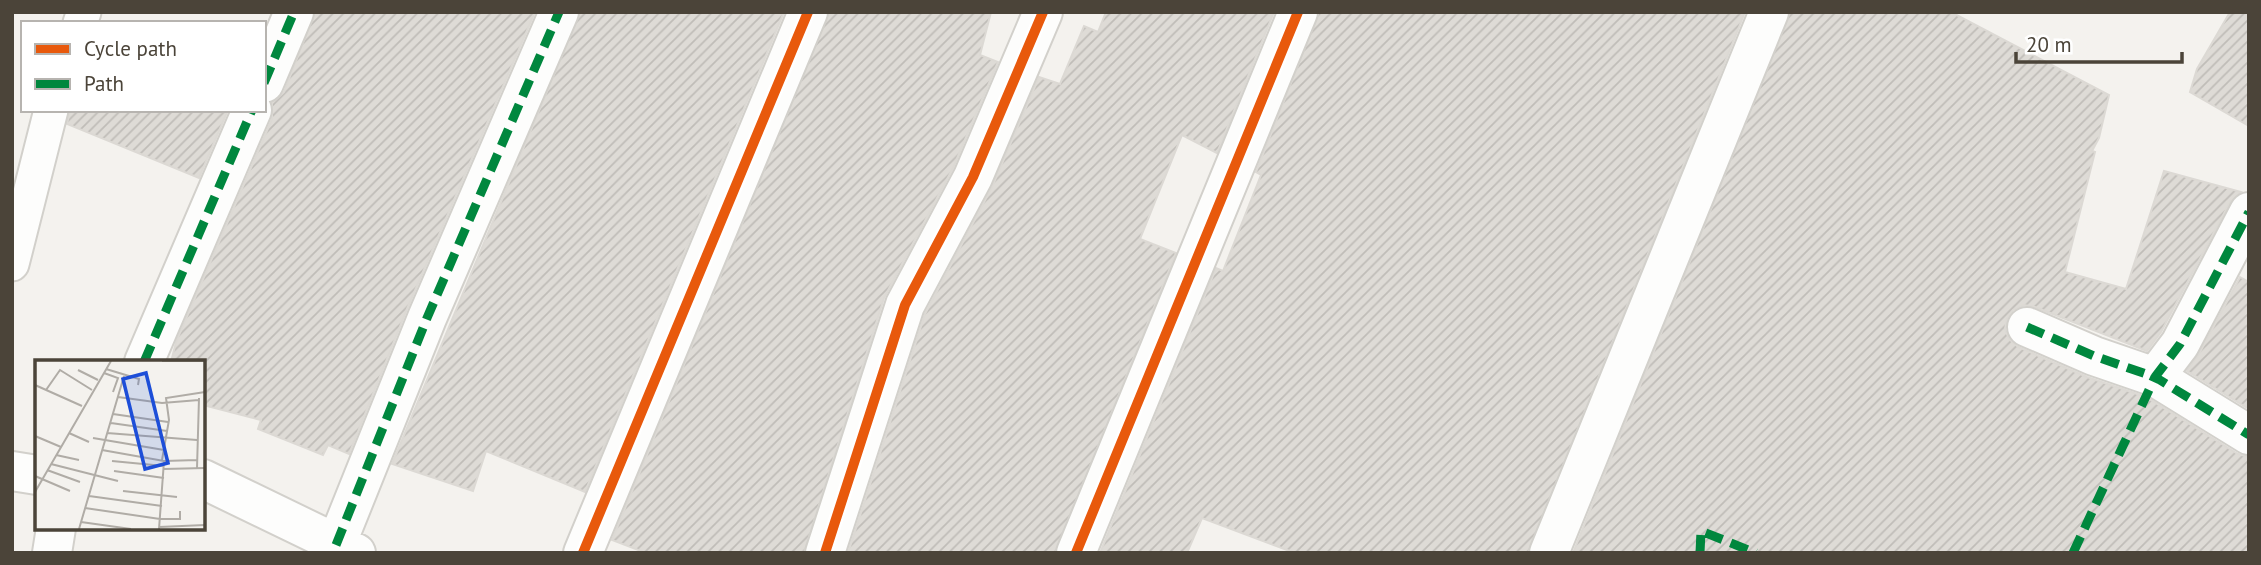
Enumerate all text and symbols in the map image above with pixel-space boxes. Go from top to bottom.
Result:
legend [21,21,266,112]
scale bar [2016,21,2182,65]
text: 20 m [2026,31,2072,58]
text: Cycle path [84,35,177,62]
text: Path [84,70,124,97]
inset map [35,360,205,530]

